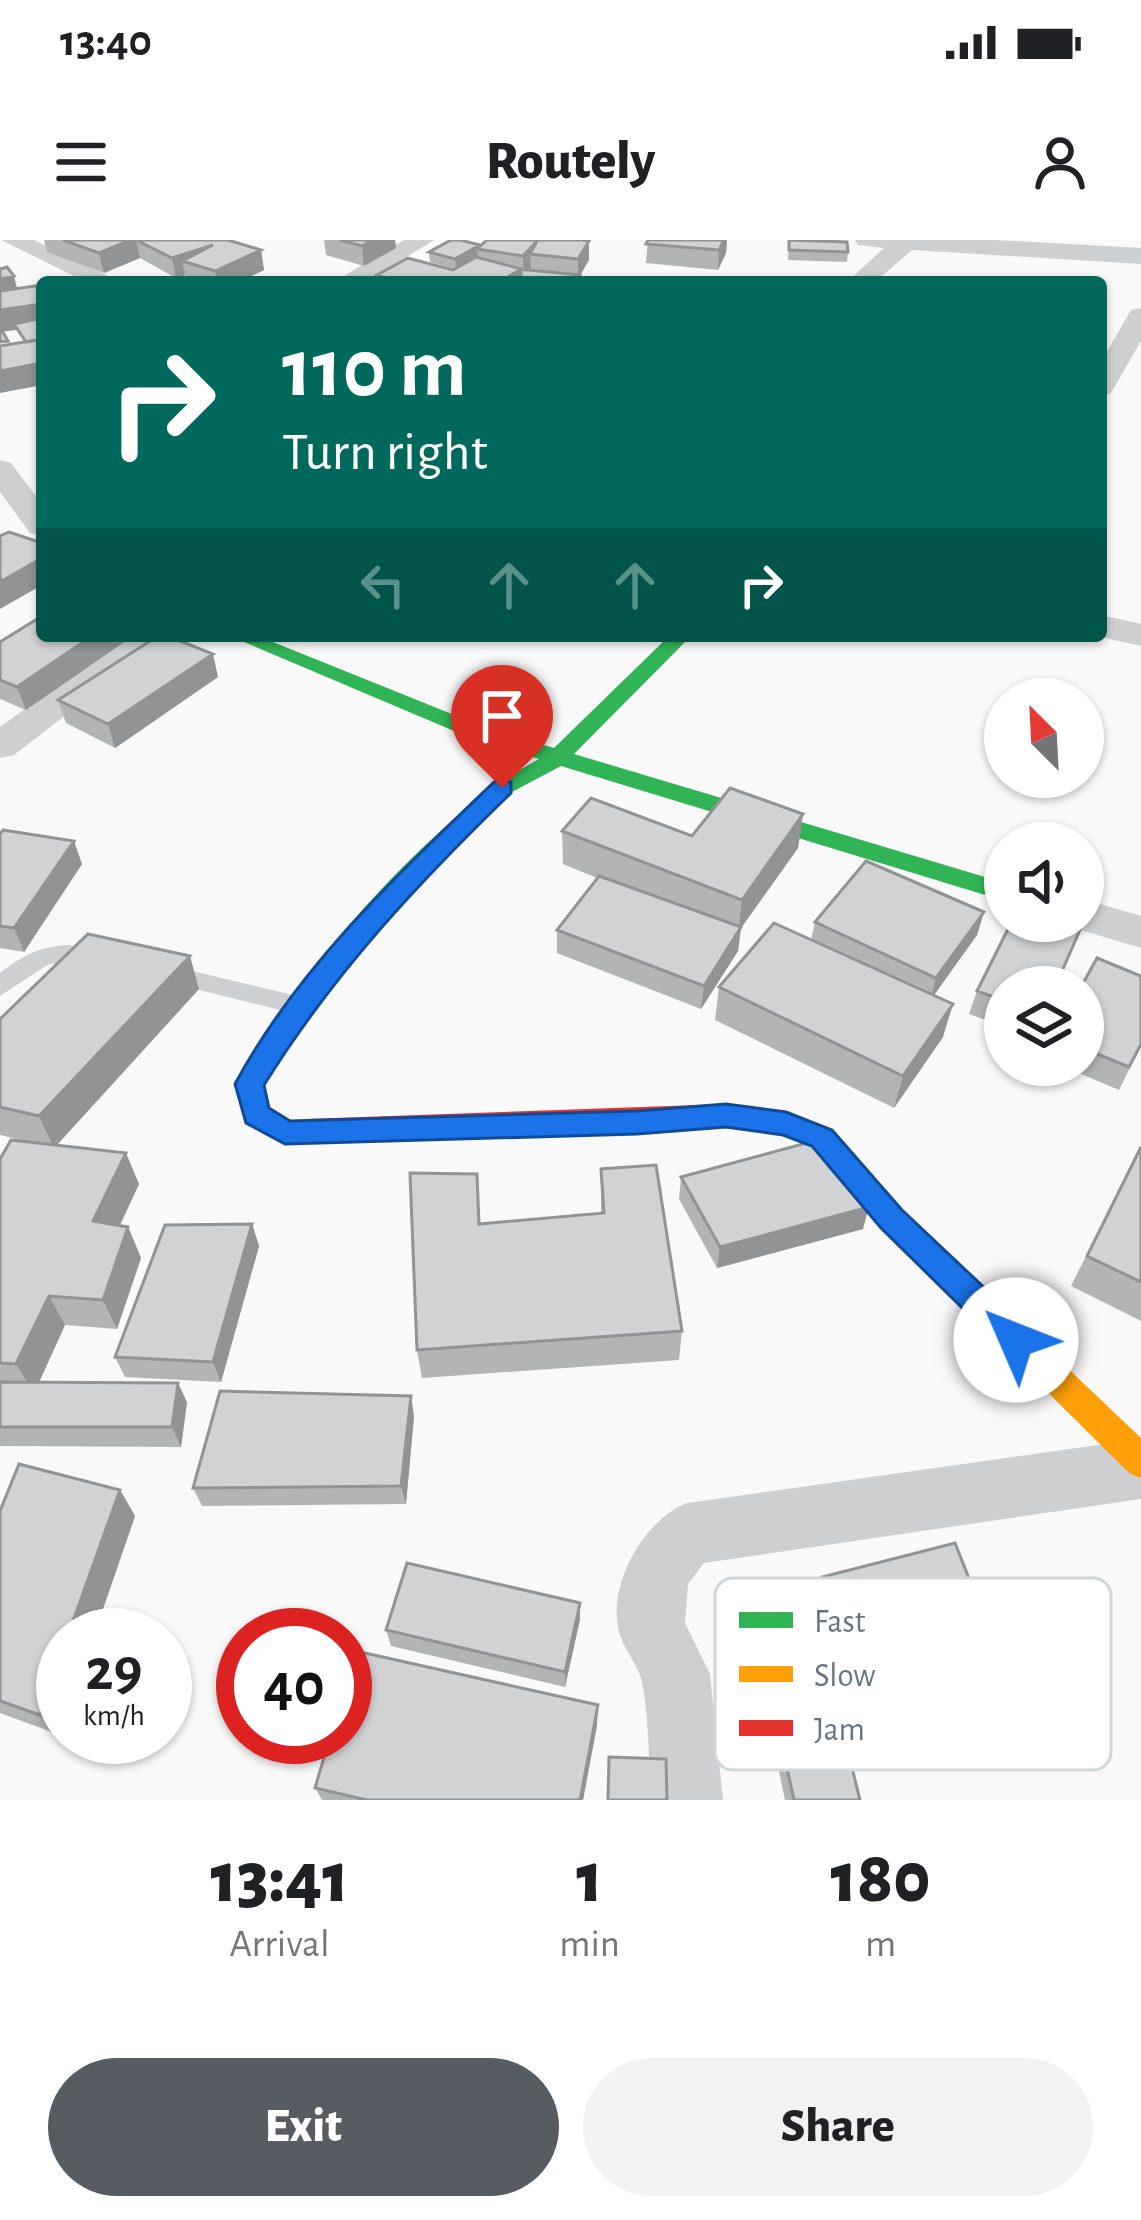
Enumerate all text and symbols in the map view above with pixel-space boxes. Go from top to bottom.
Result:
text: 13:40 [60,19,152,64]
icon: menu [48,129,114,195]
icon: person [1027,129,1093,195]
text: Routely [486,135,655,189]
icon: right [84,324,240,480]
text: 110 m [282,328,467,412]
text: Turn right [282,426,488,480]
icon: left [350,552,416,618]
icon: ahead [476,552,542,618]
icon: ahead [602,552,668,618]
icon: right [728,552,794,618]
pin [451,665,553,788]
north arrow [984,678,1104,798]
map controls [984,678,1104,1086]
icon: arrive [469,683,535,749]
button: sound [984,822,1104,942]
button: layers [984,966,1104,1086]
position arrow [953,1277,1079,1403]
legend [715,1578,1111,1770]
text: Fast [814,1606,866,1639]
speed limit sign: 40 [216,1608,372,1764]
text: 29 [85,1641,143,1701]
text: Slow [814,1660,875,1693]
text: km/h [83,1701,145,1731]
text: Jam [814,1714,865,1747]
text: 13:41 [211,1843,349,1915]
text: 1 [576,1843,603,1915]
text: 180 [831,1843,930,1915]
text: Arrival [229,1925,330,1964]
text: min [559,1925,620,1964]
text: m [865,1925,896,1964]
button: Exit [48,2058,559,2196]
button: Share [583,2058,1093,2196]

